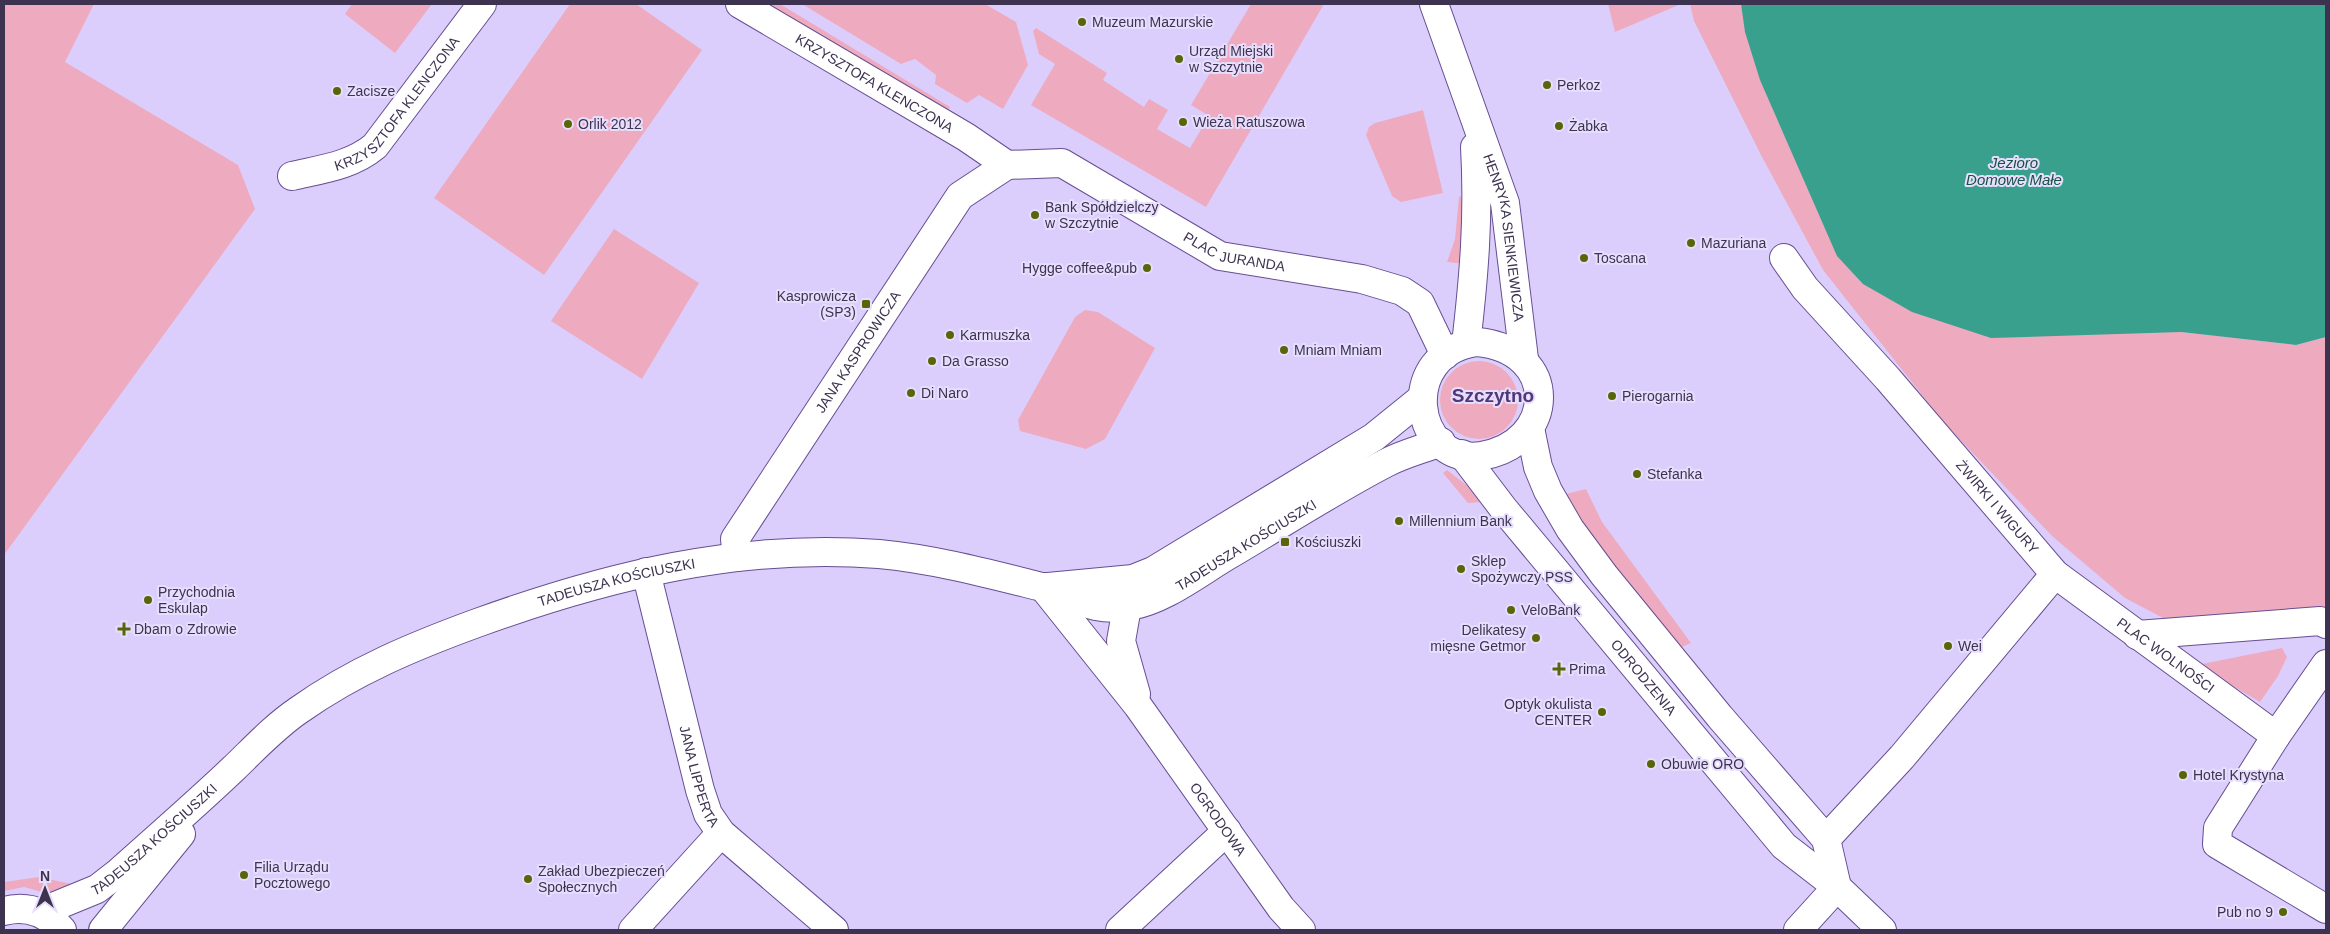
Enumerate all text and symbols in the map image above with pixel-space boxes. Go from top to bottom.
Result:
place label: Muzeum Mazurskie [1092,14,1214,30]
marker: Muzeum Mazurskie [1076,16,1088,28]
street label: KRZYSZTOFA KLENCZONA [793,30,957,136]
street label: KRZYSZTOFA KLENCZONA [332,33,463,174]
place label: Urząd Miejski w Szczytnie [1188,43,1273,75]
marker: Urząd Miejski w Szczytnie [1173,53,1185,65]
place label: Perkoz [1557,77,1601,93]
marker: Perkoz [1541,79,1553,91]
place label: Zacisze [347,83,395,99]
marker: Zacisze [331,85,343,97]
place label: Wieża Ratuszowa [1193,114,1305,130]
place label: Orlik 2012 [578,116,642,132]
marker: Wieża Ratuszowa [1177,116,1189,128]
place label: Żabka [1569,117,1608,134]
marker: Orlik 2012 [562,118,574,130]
marker: Żabka [1553,120,1565,132]
street label: HENRYKA SIENKIEWICZA [1480,152,1527,323]
water label: Jezioro Domowe Małe [1966,154,2062,188]
place label: Bank Spółdzielczy w Szczytnie [1044,199,1159,231]
marker: Bank Spółdzielczy w Szczytnie [1029,209,1041,221]
street label: PLAC JURANDA [1181,228,1287,275]
place label: Mazuriana [1701,235,1767,251]
marker: Mazuriana [1685,237,1697,249]
place label: Toscana [1594,250,1646,266]
marker: Toscana [1578,252,1590,264]
place label: Hygge coffee&pub [1022,260,1137,276]
marker: Hygge coffee&pub [1141,262,1153,274]
street label: JANA KASPROWICZA [812,287,904,416]
place label: Kasprowicza (SP3) [777,288,856,320]
marker: Kasprowicza (SP3) [860,298,872,310]
place label: Karmuszka [960,327,1030,343]
marker: Karmuszka [944,329,956,341]
place label: Mniam Mniam [1294,342,1382,358]
marker: Mniam Mniam [1278,344,1290,356]
place label: Da Grasso [942,353,1009,369]
marker: Da Grasso [926,355,938,367]
place label: Di Naro [921,385,969,401]
district label: Szczytno [1452,385,1534,406]
marker: Di Naro [905,387,917,399]
place label: Pierogarnia [1622,388,1694,404]
marker: Pierogarnia [1606,390,1618,402]
street label: ŻWIRKI I WIGURY [1953,456,2042,557]
place label: Stefanka [1647,466,1702,482]
marker: Stefanka [1631,468,1643,480]
street label: TADEUSZA KOŚCIUSZKI [1173,496,1319,594]
place label: Millennium Bank [1409,513,1513,529]
marker: Millennium Bank [1393,515,1405,527]
place label: Kościuszki [1295,534,1361,550]
marker: Kościuszki [1279,536,1291,548]
place label: Sklep Spożywczy PSS [1471,553,1573,585]
street label: TADEUSZA KOŚCIUSZKI [536,555,696,610]
marker: Sklep Spożywczy PSS [1455,563,1467,575]
place label: Przychodnia Eskulap [158,584,235,616]
marker: Przychodnia Eskulap [142,594,154,606]
place label: VeloBank [1521,602,1581,618]
marker: VeloBank [1505,604,1517,616]
street label: PLAC WOLNOŚCI [2114,614,2218,696]
place label: Dbam o Zdrowie [134,621,237,637]
place label: Delikatesy mięsne Getmor [1430,622,1526,654]
marker: Dbam o Zdrowie [118,623,130,635]
marker: Delikatesy mięsne Getmor [1530,632,1542,644]
street label: ODRODZENIA [1608,636,1680,719]
place label: Wei [1958,638,1982,654]
marker: Wei [1942,640,1954,652]
place label: Prima [1569,661,1606,677]
marker: Prima [1553,663,1565,675]
place label: Optyk okulista CENTER [1504,696,1592,728]
marker: Optyk okulista CENTER [1596,706,1608,718]
street label: JANA LIPPERTA [676,724,723,830]
place label: Obuwie ORO [1661,756,1744,772]
marker: Obuwie ORO [1645,758,1657,770]
place label: Hotel Krystyna [2193,767,2284,783]
marker: Hotel Krystyna [2177,769,2189,781]
street label: TADEUSZA KOŚCIUSZKI [89,780,220,898]
street label: OGRODOWA [1187,780,1250,859]
place label: Filia Urządu Pocztowego [254,859,330,891]
place label: Zakład Ubezpieczeń Społecznych [538,863,665,895]
north arrow [20,864,70,914]
text: N [40,868,50,884]
marker: Filia Urządu Pocztowego [238,869,250,881]
marker: Zakład Ubezpieczeń Społecznych [522,873,534,885]
place label: Pub no 9 [2217,904,2273,920]
marker: Pub no 9 [2277,906,2289,918]

